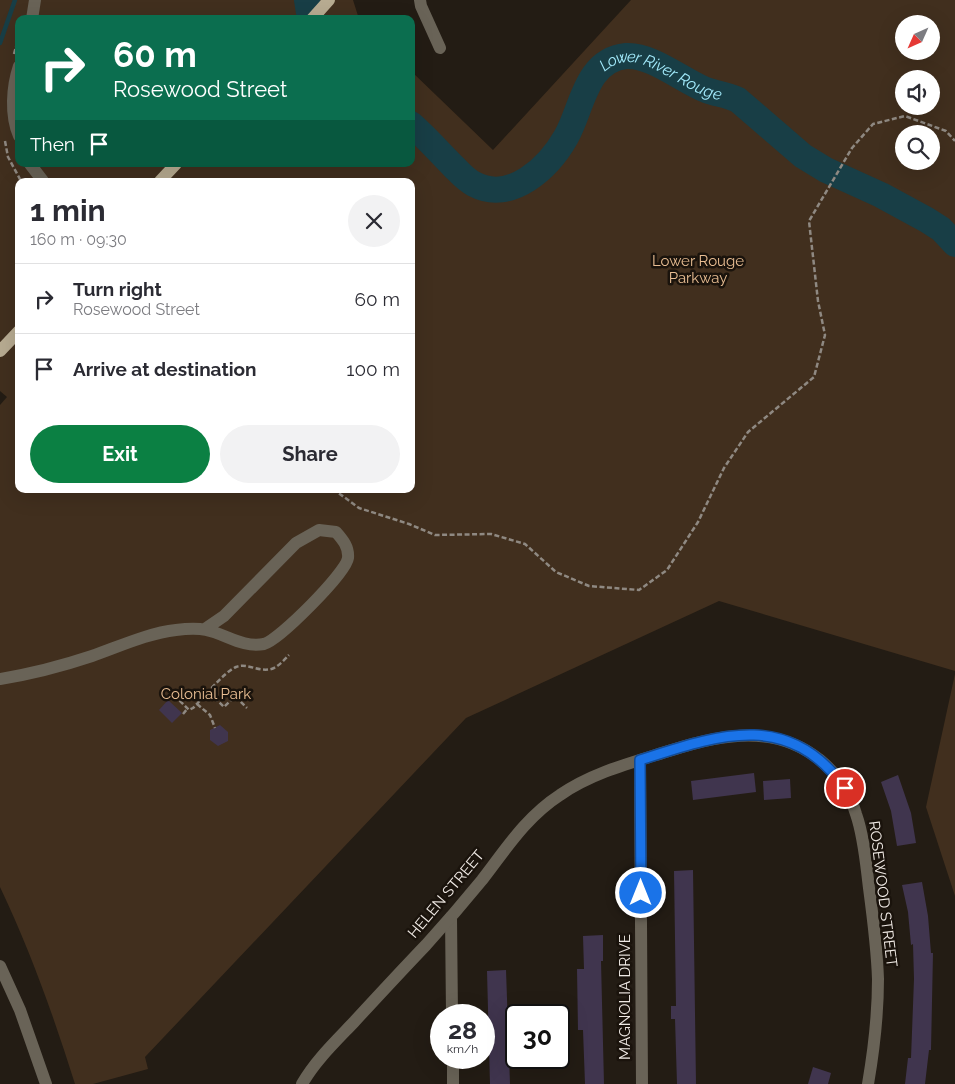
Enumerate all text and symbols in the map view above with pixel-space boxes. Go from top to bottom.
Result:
north arrow [895,15,940,60]
map controls [895,15,940,170]
text: 60 m [113,34,197,75]
icon: right [30,35,95,100]
water label: Lower River Rouge [595,46,724,104]
button: sound [895,70,940,115]
text: Rosewood Street [113,76,287,102]
button: search [895,125,940,170]
icon: arrive [85,130,113,158]
text: Then [30,133,75,155]
text: 1 min [30,193,106,228]
button: close [348,195,400,247]
text: 160 m · 09:30 [30,230,127,249]
park label: Lower Rouge Parkway [652,252,744,287]
text: Turn right [73,278,162,300]
icon: right [30,285,58,313]
text: 60 m [355,288,400,310]
text: Rosewood Street [73,300,200,319]
icon: arrive [30,355,58,383]
text: Arrive at destination [73,358,257,380]
text: 100 m [346,358,400,380]
button: Exit [30,425,210,483]
button: Share [220,425,400,483]
park label: Colonial Park [161,685,251,703]
pin [824,767,866,809]
icon: arrive [831,774,859,802]
street label: ROSEWOOD STREET [865,820,901,968]
street label: HELEN STREET [404,846,488,942]
position arrow [614,866,666,918]
street label: MAGNOLIA DRIVE [616,934,634,1060]
speed limit sign: 30 [505,1004,570,1069]
text: 28 [448,1015,477,1045]
text: km/h [447,1042,478,1056]

